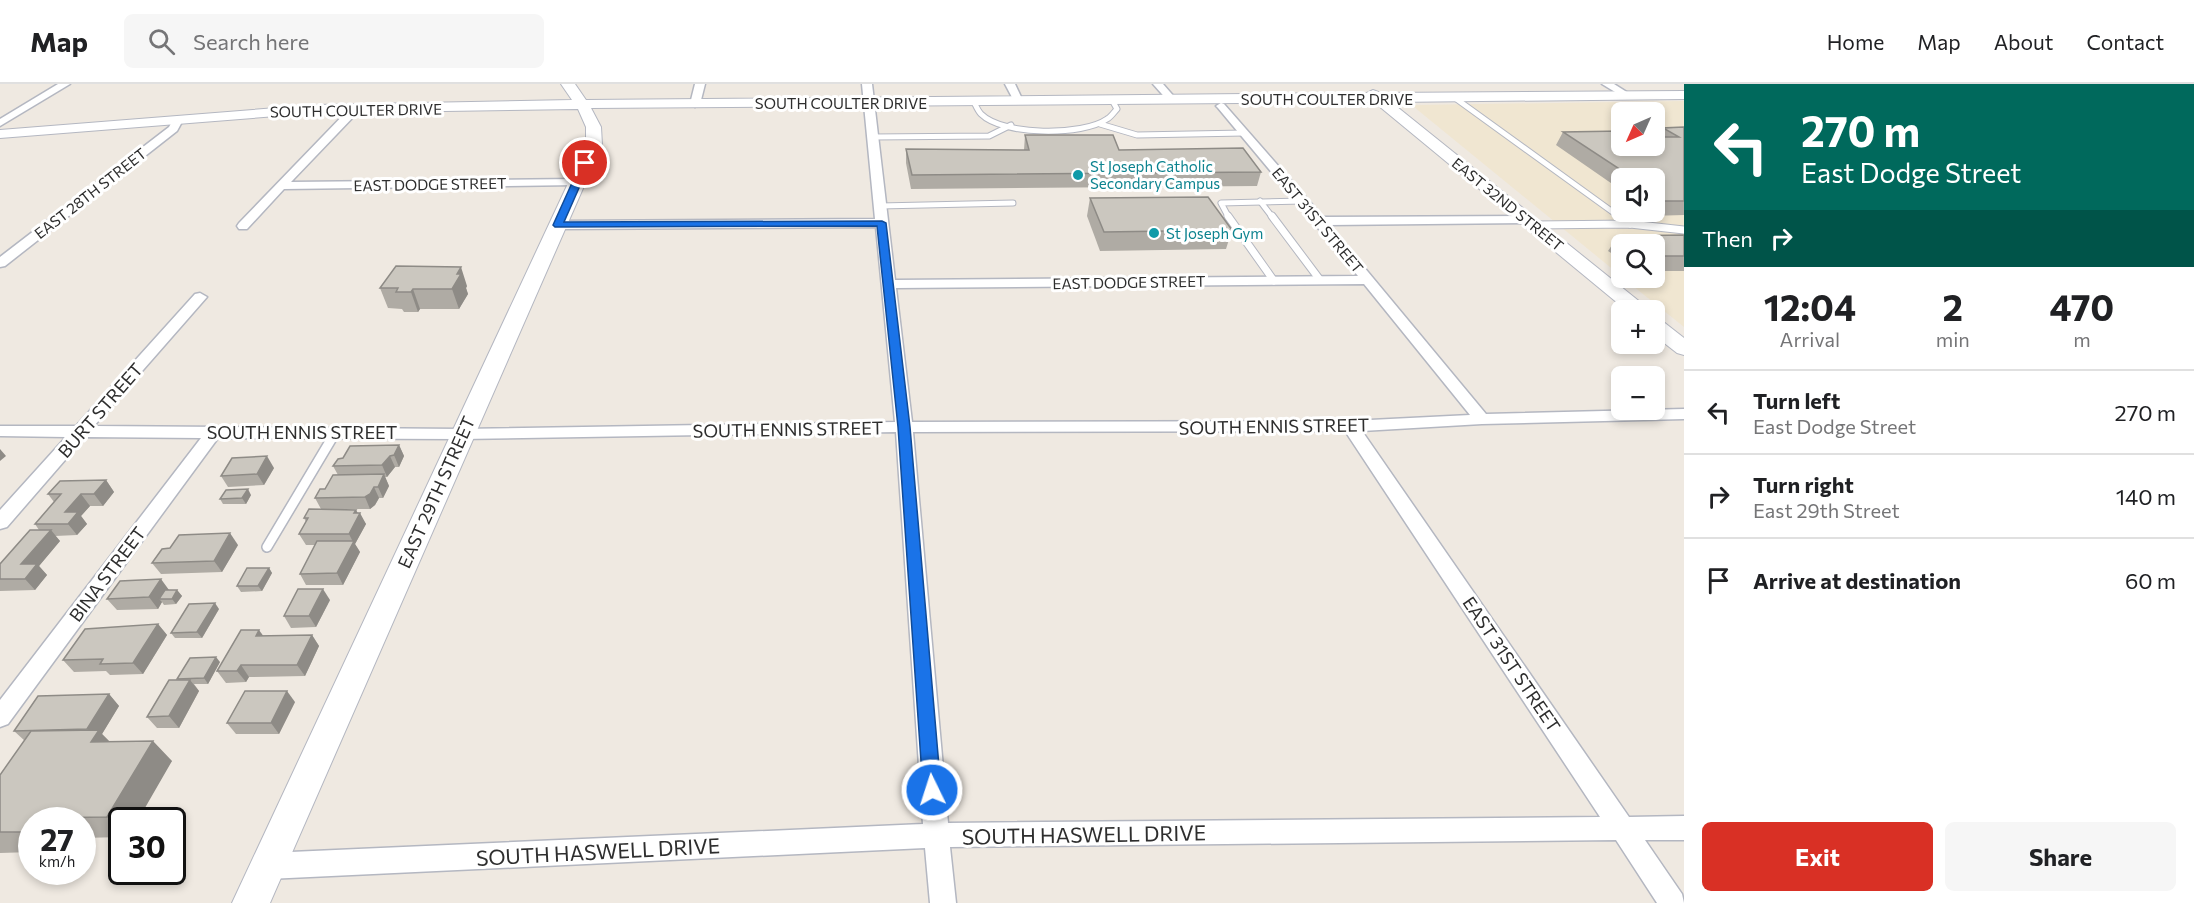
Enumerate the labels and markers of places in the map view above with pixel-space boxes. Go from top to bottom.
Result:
pin [559,137,610,188]
place label: St Joseph Catholic Secondary Campus [1090,157,1220,192]
marker: St Joseph Catholic Secondary Campus [1071,168,1085,182]
place label: St Joseph Gym [1166,224,1263,242]
marker: St Joseph Gym [1147,226,1161,240]

